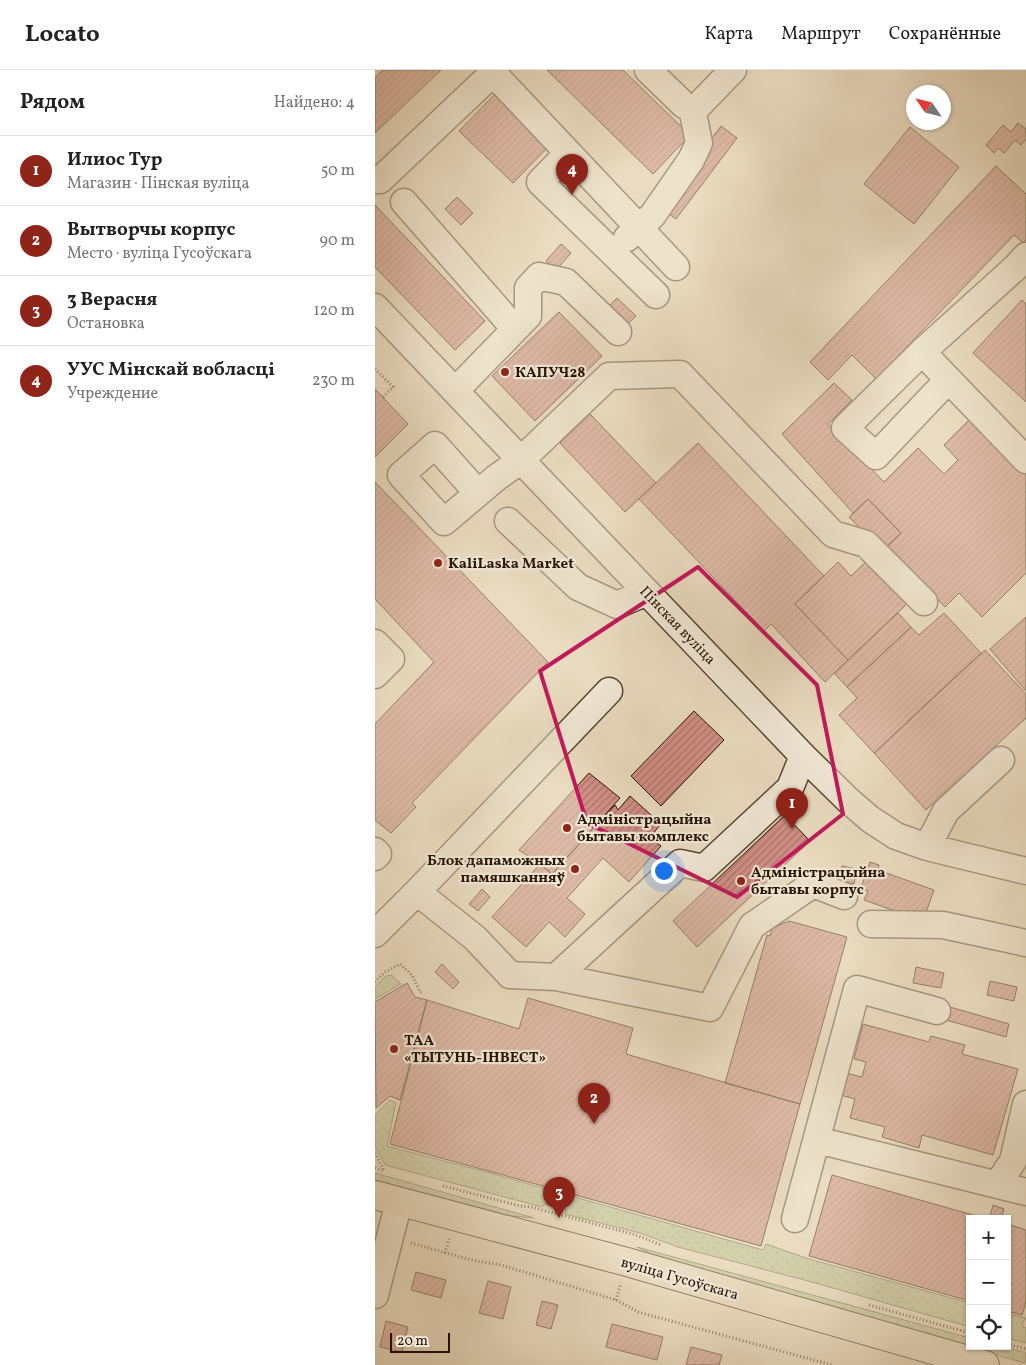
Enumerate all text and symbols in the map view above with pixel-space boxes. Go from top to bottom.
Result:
text: Locato [25,18,100,52]
text: Карта [704,22,753,47]
text: Маршрут [781,22,861,47]
text: Сохранённые [889,22,1001,47]
north arrow [906,85,951,130]
text: Рядом [20,88,85,117]
text: Найдено: 4 [274,92,355,114]
text: Илиос Тур [67,147,163,173]
pin: 4 [556,154,588,195]
text: 1 [33,160,39,182]
text: 50 m [321,160,355,182]
text: Магазин · Пінская вуліца [67,173,249,195]
text: Вытворчы корпус [67,217,235,243]
text: 2 [32,230,40,252]
text: 90 m [319,230,355,252]
text: Место · вуліца Гусоўскага [67,243,252,265]
text: 3 Верасня [67,287,157,313]
text: 3 [32,300,40,322]
text: 120 m [313,300,355,322]
text: Остановка [67,313,145,335]
text: УУС Мінскай вобласці [67,357,275,383]
place label: КАПУЧ28 [515,363,585,384]
marker: КАПУЧ28 [499,366,511,378]
text: 4 [31,370,41,392]
text: 230 m [312,370,355,392]
text: Учреждение [67,383,158,405]
place label: KaliLaska Market [448,554,574,575]
marker: KaliLaska Market [432,557,444,569]
street label: Пінская вуліца [634,582,720,670]
pin: 1 [776,788,808,829]
place label: Адміністрацыйна бытавы комплекс [577,810,712,848]
marker: Адміністрацыйна бытавы комплекс [561,822,573,834]
place label: Блок дапаможных памяшканняў [427,851,566,889]
your location [651,858,677,884]
marker: Блок дапаможных памяшканняў [569,863,581,875]
place label: Адміністрацыйна бытавы корпус [751,863,886,901]
marker: Адміністрацыйна бытавы корпус [735,875,747,887]
place label: ТАА «ТЫТУНЬ-IНВЕСТ» [404,1031,546,1069]
marker: ТАА «ТЫТУНЬ-IНВЕСТ» [388,1043,400,1055]
pin: 2 [578,1083,610,1124]
pin: 3 [543,1177,575,1218]
map controls [966,1215,1011,1350]
button: + [966,1215,1011,1260]
street label: вуліца Гусоўскага [618,1253,741,1306]
button: − [966,1260,1011,1305]
button: locate [966,1305,1011,1350]
scale bar [390,1330,450,1353]
text: 20 m [397,1332,428,1351]

